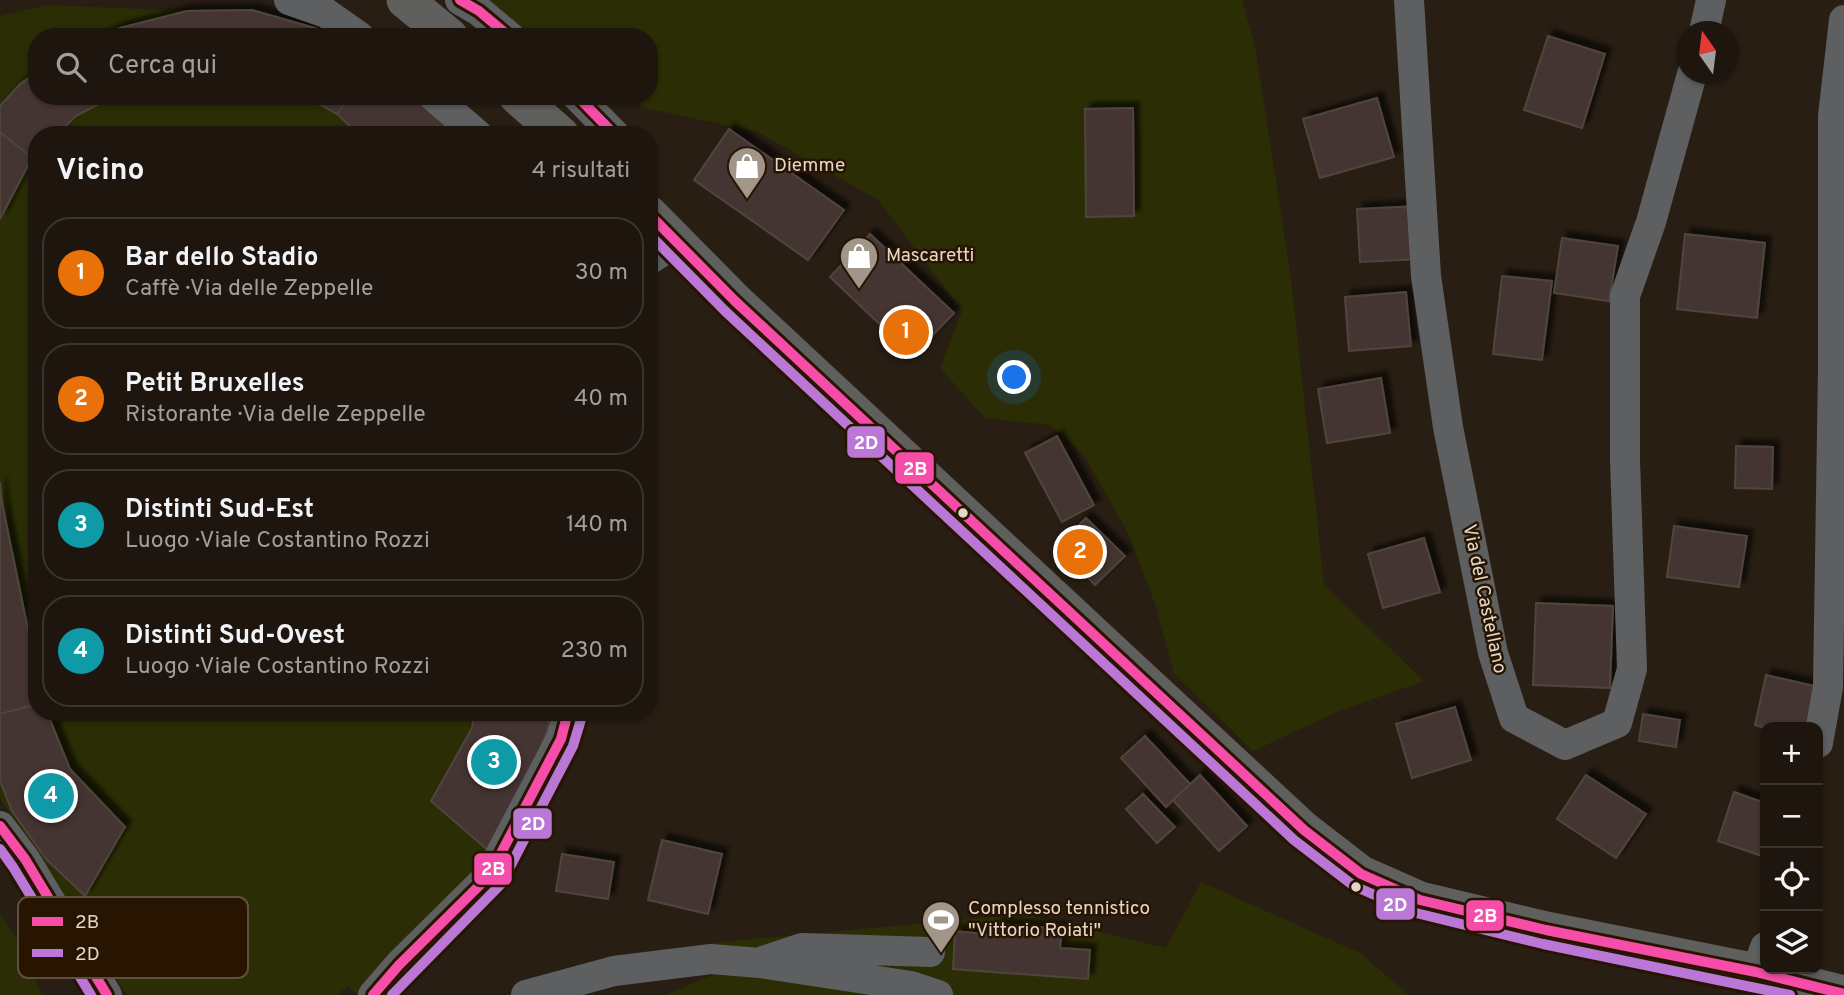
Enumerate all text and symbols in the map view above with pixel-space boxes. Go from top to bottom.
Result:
north arrow [1676,21,1739,84]
search box [28,28,658,105]
icon: search [52,48,90,86]
text: Cerca qui [108,50,217,83]
shop icon: Diemme [726,145,768,200]
text: Vicino [56,153,145,190]
place label: Diemme [774,154,845,178]
text: 4 risultati [532,157,630,186]
shop icon: Mascaretti [838,235,880,290]
text: Bar dello Stadio [125,242,318,275]
place label: Mascaretti [886,244,974,268]
text: 1 [76,259,86,288]
text: 30 m [575,259,628,288]
text: Caffè · Via delle Zeppelle [125,275,373,304]
pin: 1 [883,306,929,358]
your location [997,360,1031,394]
text: Petit Bruxelles [125,368,305,401]
text: 2 [74,385,88,414]
text: 40 m [574,385,628,414]
text: Ristorante · Via delle Zeppelle [125,401,426,430]
line badge: 2D [846,425,886,459]
text: 2D [853,432,879,456]
line badge: 2B [894,451,935,485]
text: 2B [903,458,927,482]
text: Distinti Sud-Est [125,494,314,527]
unlabelled marker [956,506,970,520]
text: 3 [74,511,88,540]
text: 140 m [566,511,628,540]
street label: Via del Castellano [1456,522,1512,676]
pin: 2 [1057,526,1103,578]
text: Luogo · Viale Costantino Rozzi [125,527,430,556]
text: Distinti Sud-Ovest [125,620,345,653]
text: 4 [74,637,88,666]
text: 230 m [561,637,628,666]
text: Luogo · Viale Costantino Rozzi [125,653,430,682]
map controls [1760,722,1823,974]
button: + [1760,722,1823,785]
pin: 3 [471,736,517,788]
pin: 4 [28,770,74,822]
button: − [1760,785,1823,848]
line badge: 2D [512,807,553,840]
text: 2D [520,813,546,837]
button: locate [1760,848,1823,911]
line badge: 2B [473,852,513,886]
text: 2B [481,858,505,882]
unlabelled marker [1349,880,1363,894]
line badge: 2D [1375,887,1416,921]
text: 2D [1382,894,1408,918]
legend [18,897,248,978]
place label: Complesso tennistico "Vittorio Roiati" [968,897,1150,943]
sports icon: Complesso tennistico "Vittorio Roiati" [920,899,962,954]
line badge: 2B [1465,899,1505,932]
text: 2B [1473,905,1497,929]
text: 2B [75,911,99,935]
button: layers [1760,911,1823,974]
text: 2D [75,943,100,967]

